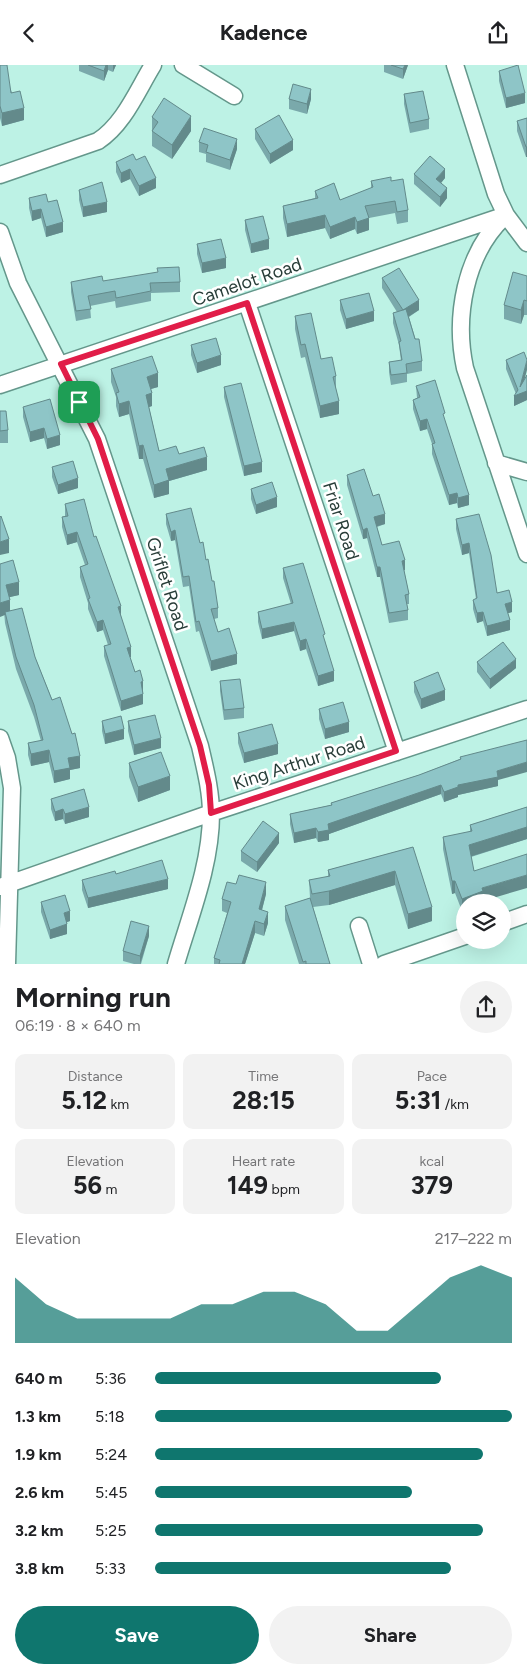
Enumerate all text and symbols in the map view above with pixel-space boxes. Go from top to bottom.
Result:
icon: back [15,19,43,47]
text: Kadence [220,19,307,46]
icon: share [484,19,512,47]
street label: Camelot Road [189,253,305,311]
pin [58,381,100,423]
icon: arrive [65,388,93,416]
street label: Friar Road [318,479,364,563]
street label: Griflet Road [142,534,192,634]
street label: King Arthur Road [230,731,368,795]
map controls [456,894,511,949]
button: layers [456,894,511,949]
text: Morning run [15,980,171,1014]
button: share [460,981,512,1033]
text: 06:19 · 8 × 640 m [15,1016,141,1035]
text: Distance [68,1068,123,1085]
text: Time [248,1068,279,1085]
text: Pace [417,1068,447,1085]
text: 5.12 [61,1085,107,1115]
text: 28:15 [232,1085,295,1115]
text: 5:31 [395,1085,441,1115]
text: km [107,1096,129,1113]
text: /km [441,1096,469,1113]
text: Elevation [66,1153,124,1170]
text: Heart rate [232,1153,295,1170]
text: kcal [420,1153,444,1170]
text: 56 [73,1170,102,1200]
text: 149 [227,1170,268,1200]
text: 379 [411,1170,453,1200]
text: m [102,1181,117,1198]
text: bpm [268,1181,300,1198]
text: Elevation [15,1229,81,1248]
text: 217–222 m [435,1229,512,1248]
text: 640 m [15,1369,63,1388]
text: 5:36 [95,1369,126,1388]
text: 1.3 km [15,1407,61,1426]
text: 5:18 [95,1407,125,1426]
text: 1.9 km [15,1445,61,1464]
text: 5:24 [95,1445,127,1464]
text: 2.6 km [15,1483,64,1502]
text: 5:45 [95,1483,127,1502]
text: 3.2 km [15,1521,64,1540]
text: 5:25 [95,1521,126,1540]
text: 3.8 km [15,1559,64,1578]
text: 5:33 [95,1559,126,1578]
button: Save [15,1606,259,1664]
button: Share [269,1606,512,1664]

